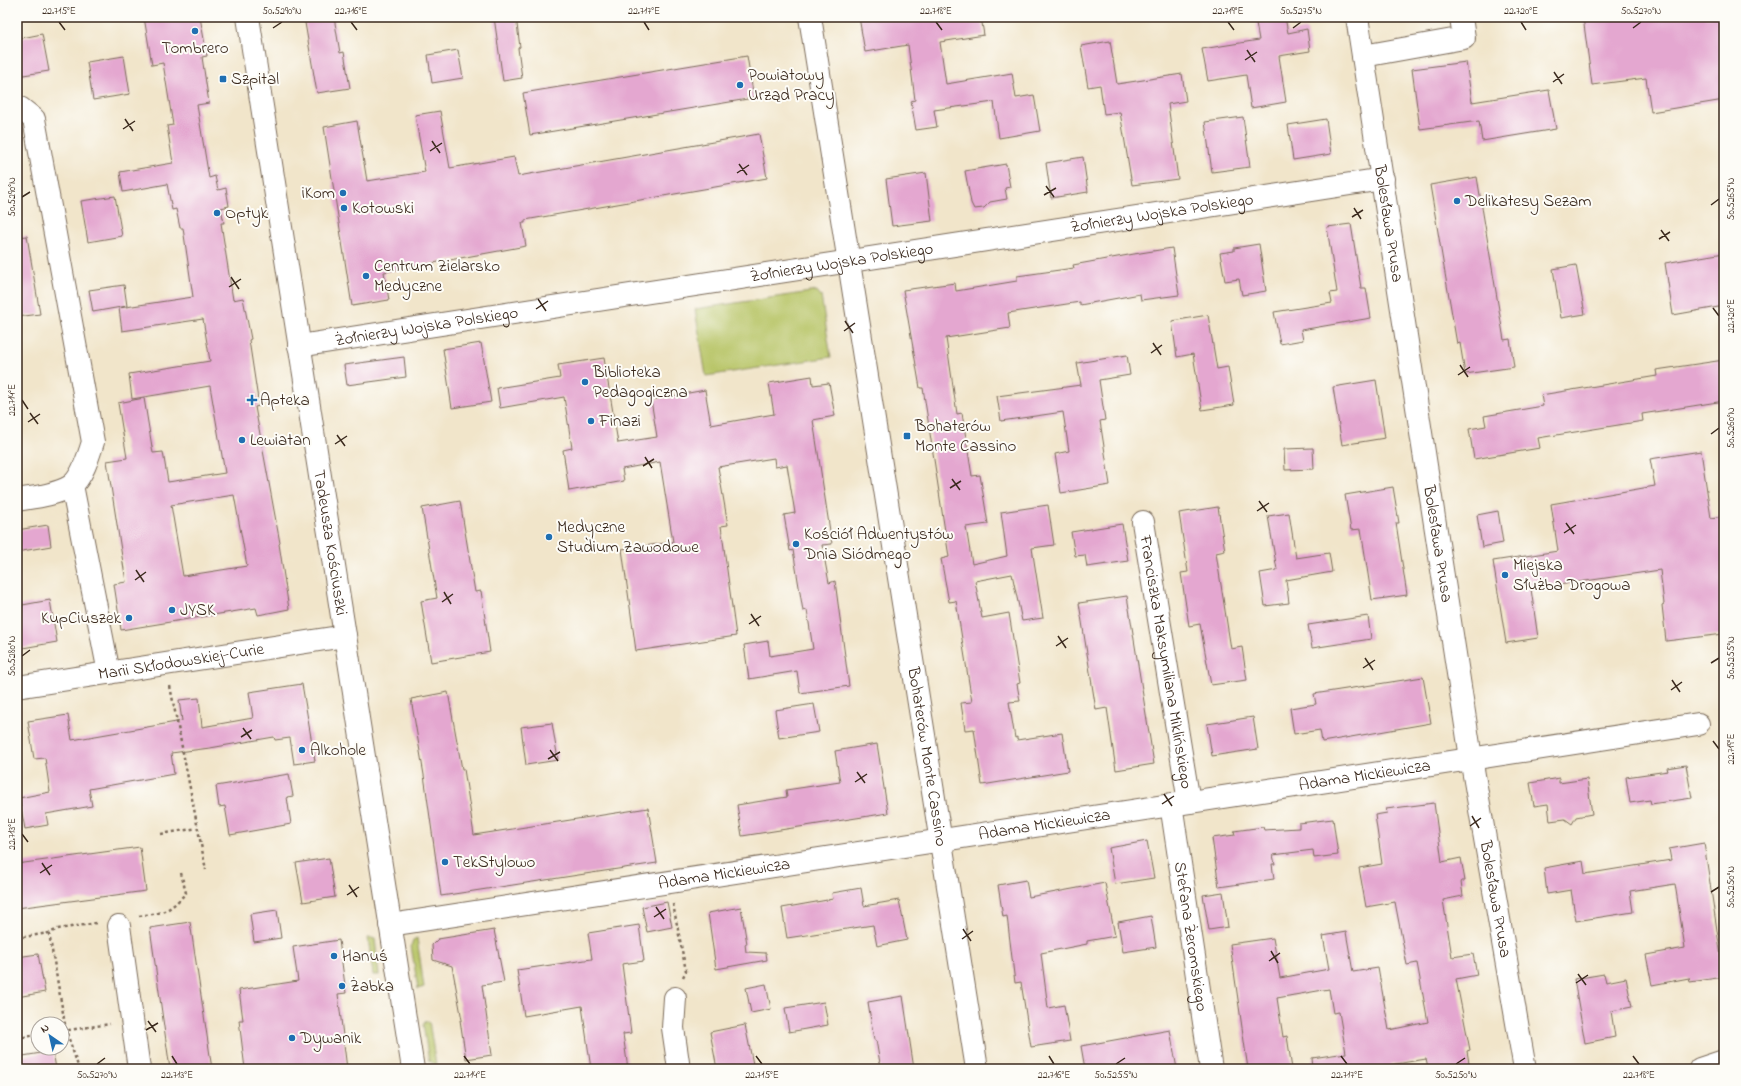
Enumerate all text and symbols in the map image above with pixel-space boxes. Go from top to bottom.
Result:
text: 22.715°E [42,4,76,19]
text: 50.5290°N [262,4,302,19]
text: 22.716°E [335,4,367,19]
text: 22.717°E [628,4,660,19]
text: 22.718°E [920,4,952,19]
text: 22.719°E [1212,4,1244,19]
text: 50.5275°N [1280,4,1322,19]
text: 22.720°E [1504,4,1538,19]
text: 50.5270°N [1621,4,1662,19]
marker: Tombrero [190,26,200,36]
place label: Tombrero [161,36,229,61]
place label: Powiatowy Urząd Pracy [748,63,834,109]
place label: Szpital [231,67,279,92]
marker: Szpital [218,74,228,84]
marker: Powiatowy Urząd Pracy [735,80,745,90]
street label: Bolesława Prusa [1367,162,1410,284]
text: 50.5290°N [5,177,20,217]
text: 50.5265°N [1724,178,1739,220]
place label: iKom [302,181,335,206]
street label: Żołnierzy Wojska Polskiego [1068,187,1255,240]
marker: iKom [338,188,348,198]
place label: Delikatesy Sezam [1464,189,1591,215]
place label: Kotowski [352,196,414,221]
marker: Delikatesy Sezam [1452,196,1462,206]
place label: Optyk [225,201,269,227]
marker: Kotowski [339,203,349,213]
marker: Optyk [212,208,222,218]
street label: Żołnierzy Wojska Polskiego [748,236,935,289]
place label: Centrum Zielarsko Medyczne [374,254,500,300]
marker: Centrum Zielarsko Medyczne [361,271,371,281]
text: 22.720°E [1724,299,1739,333]
street label: Żołnierzy Wojska Polskiego [333,300,520,353]
place label: Biblioteka Pedagogiczna [592,360,688,407]
marker: Biblioteka Pedagogiczna [580,377,590,387]
text: 22.714°E [5,384,20,416]
place label: Apteka [260,388,310,413]
marker: Apteka [247,395,257,405]
text: 50.5260°N [1724,407,1739,448]
place label: Finazi [598,409,641,434]
place label: Bohaterów Monte Cassino [914,414,1016,459]
marker: Finazi [586,416,596,426]
place label: Lewiatan [250,428,311,453]
marker: Bohaterów Monte Cassino [902,431,912,441]
marker: Lewiatan [237,435,247,445]
street label: Tadeusza Kościuszki [307,468,354,617]
street label: Bolesława Prusa [1417,482,1459,604]
place label: Medyczne Studium Zawodowe [557,515,699,560]
place label: Kościół Adwentystów Dnia Siódmego [803,522,953,569]
marker: Medyczne Studium Zawodowe [544,532,554,542]
street label: Franciszka Maksymiliana Miklińskiego [1133,533,1199,791]
marker: Kościół Adwentystów Dnia Siódmego [791,539,801,549]
place label: Miejska Służba Drogowa [1513,553,1630,600]
marker: Miejska Służba Drogowa [1500,570,1510,580]
place label: JYSK [180,598,216,623]
marker: JYSK [167,605,177,615]
place label: KupCiuszek [41,606,122,631]
marker: KupCiuszek [124,613,134,623]
text: 50.5280°N [5,636,20,676]
street label: Marii Skłodowskiej-Curie [96,636,266,687]
text: 50.5255°N [1724,636,1739,680]
street label: Bohaterów Monte Cassino [901,664,954,848]
text: 22.719°E [1724,733,1739,765]
place label: Alkohole [310,738,366,763]
marker: Alkohole [297,745,307,755]
street label: Adama Mickiewicza [1297,753,1432,798]
street label: Adama Mickiewicza [977,802,1112,847]
text: 22.713°E [5,818,20,850]
street label: Bolesława Prusa [1473,838,1518,960]
place label: TekStylowo [453,850,536,876]
street label: Adama Mickiewicza [656,851,792,896]
marker: TekStylowo [440,857,450,867]
street label: Stefana Żeromskiego [1167,860,1215,1013]
text: 50.5250°N [1724,866,1739,908]
place label: Hanuś [342,944,388,969]
marker: Hanuś [329,951,339,961]
place label: Żabka [350,974,394,999]
marker: Żabka [337,981,347,991]
north arrow [30,1016,70,1056]
text: N [37,1020,53,1037]
place label: Dywanik [299,1026,362,1052]
marker: Dywanik [287,1033,297,1043]
text: 50.5270°N [77,1068,118,1083]
text: 22.713°E [161,1068,193,1083]
text: 22.714°E [454,1068,486,1083]
text: 22.715°E [745,1068,779,1083]
text: 22.716°E [1038,1068,1070,1083]
text: 50.5255°N [1094,1068,1138,1083]
text: 22.717°E [1331,1068,1363,1083]
text: 50.5250°N [1435,1068,1477,1083]
text: 22.718°E [1623,1068,1655,1083]

